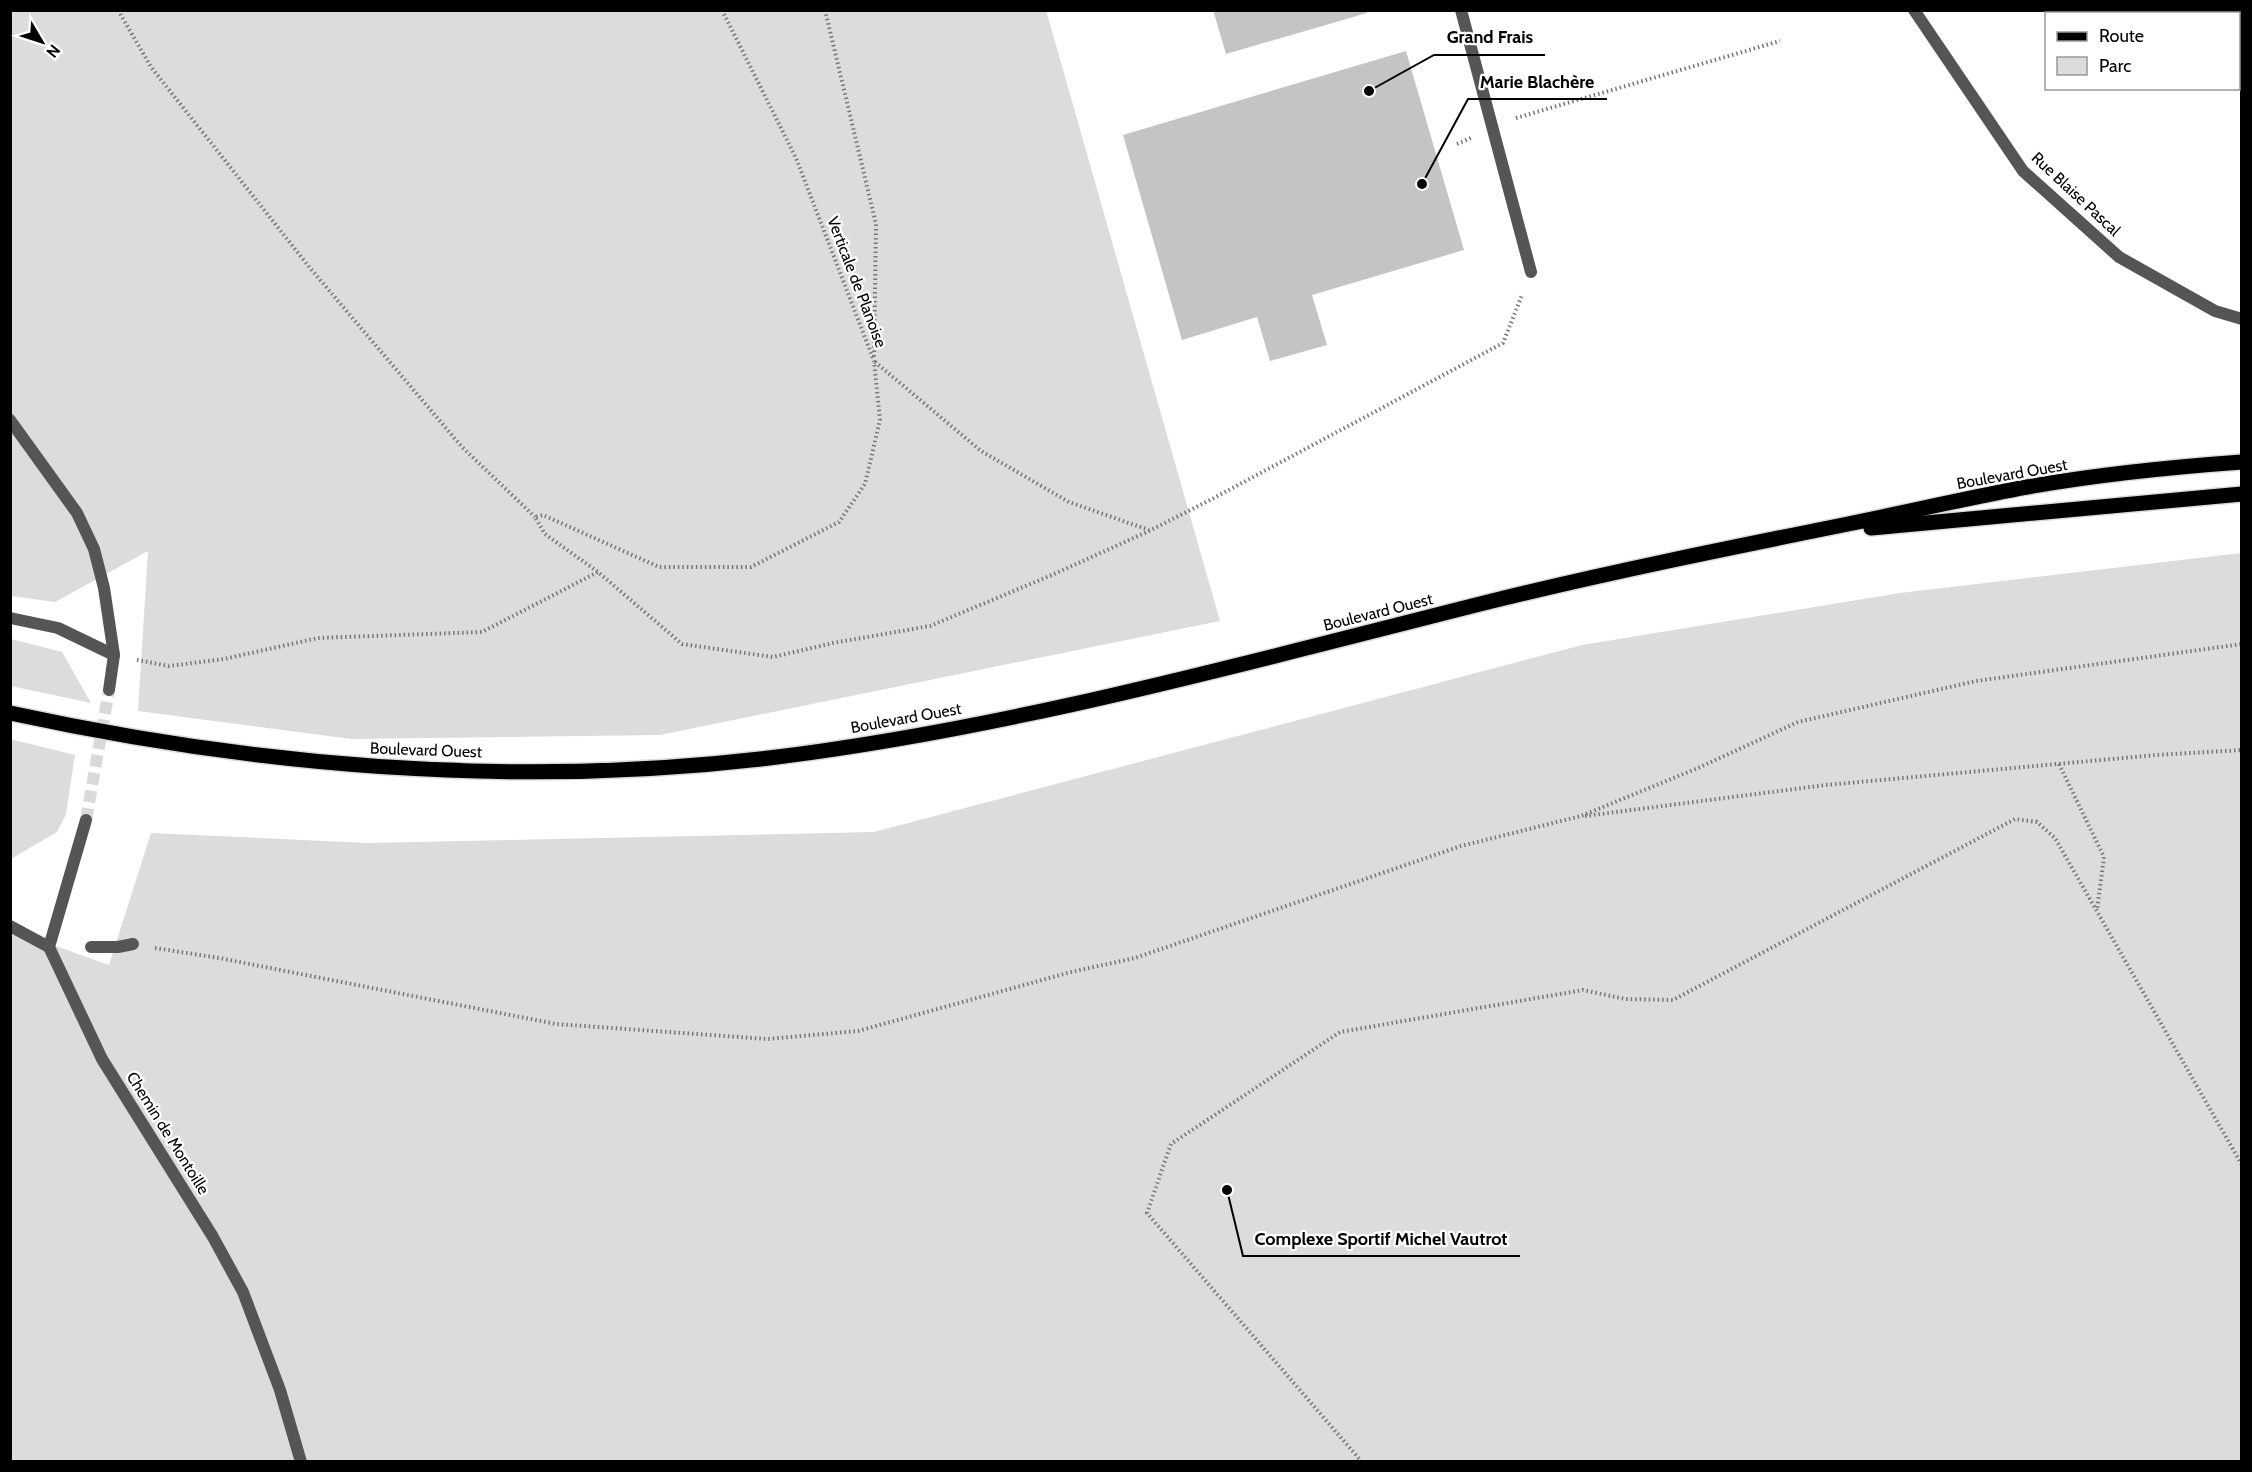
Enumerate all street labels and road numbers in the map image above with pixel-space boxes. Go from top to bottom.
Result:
street label: Rue Blaise Pascal [2028,148,2124,240]
street label: Verticale de Planoise [823,214,891,350]
street label: Boulevard Ouest [1955,455,2069,493]
street label: Boulevard Ouest [1321,589,1435,635]
street label: Boulevard Ouest [849,699,963,737]
street label: Boulevard Ouest [370,739,483,761]
street label: Chemin de Montoille [123,1068,213,1198]

